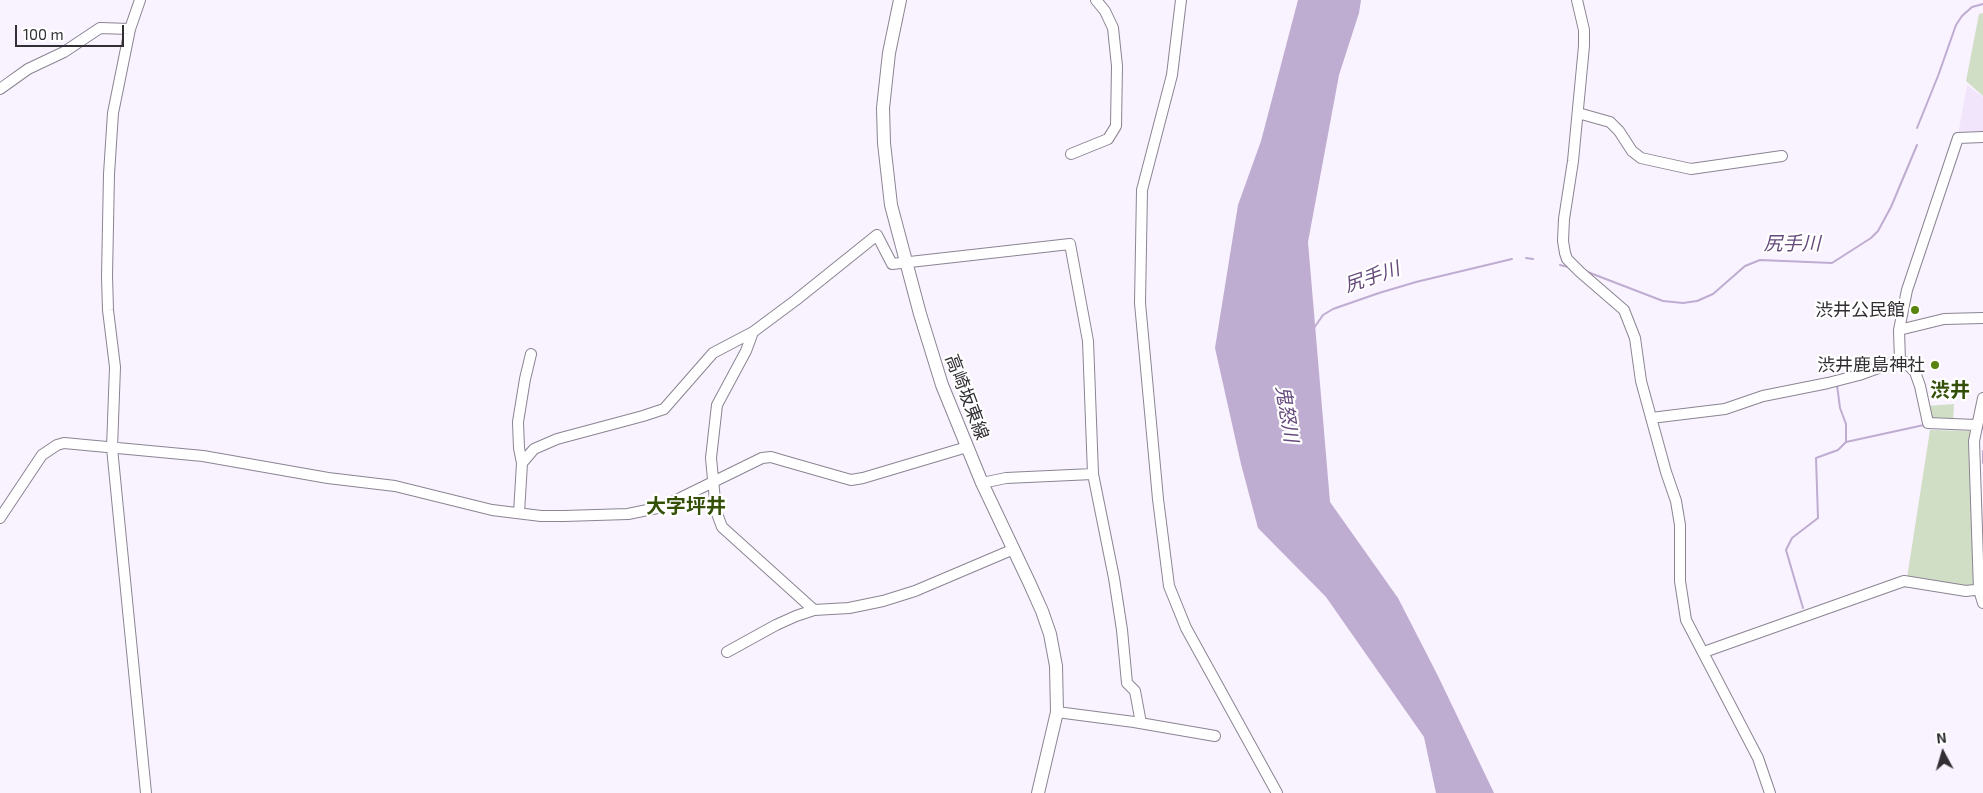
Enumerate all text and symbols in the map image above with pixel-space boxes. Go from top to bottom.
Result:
scale bar [18,15,126,47]
text: 100 m [23,25,64,43]
water label: 尻手川 [1764,233,1820,255]
water label: 尻手川 [1341,257,1403,297]
place label: 渋井公民館 [1815,299,1905,321]
marker: 渋井公民館 [1909,304,1921,316]
street label: 高崎坂東線 [941,351,993,443]
place label: 渋井鹿島神社 [1817,354,1925,376]
marker: 渋井鹿島神社 [1929,359,1941,371]
district label: 渋井 [1930,378,1970,402]
water label: 鬼怒川 [1271,384,1303,444]
district label: 大字坪井 [646,494,726,518]
north arrow [1918,728,1968,778]
text: N [1935,729,1947,747]

